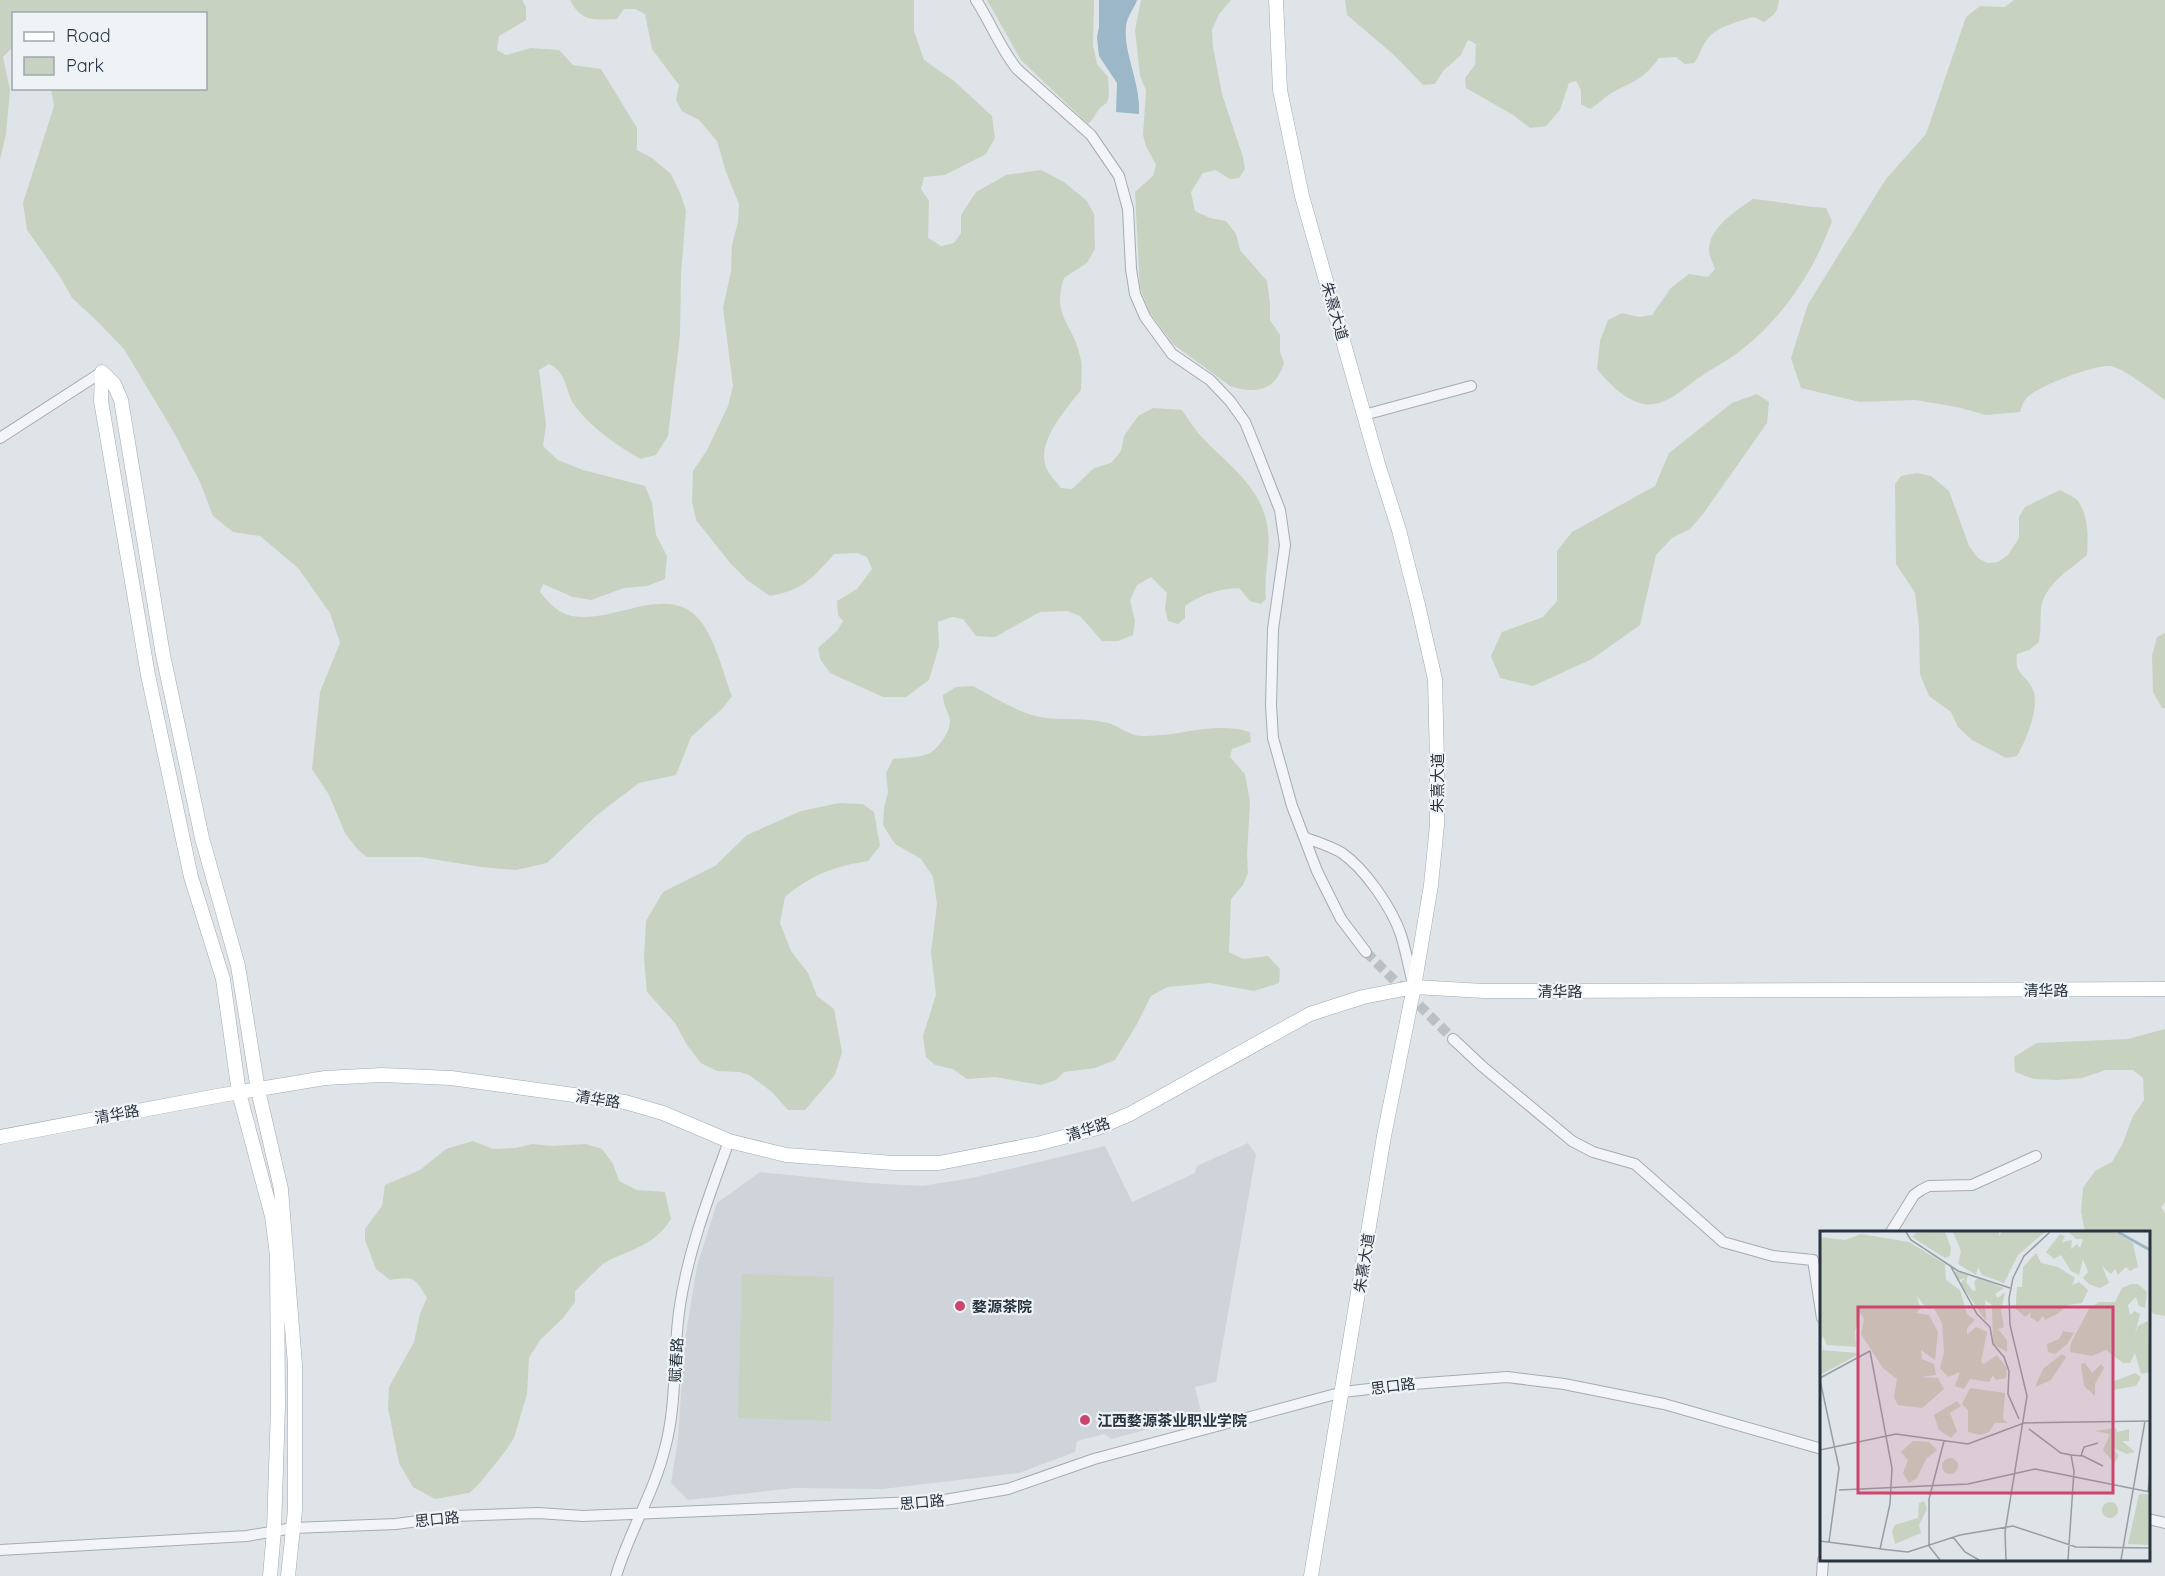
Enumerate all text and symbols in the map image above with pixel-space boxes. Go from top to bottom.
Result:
legend [12,12,207,90]
text: Road [66,24,111,47]
text: Park [66,54,104,77]
street label: 朱熹大道 [1318,280,1352,342]
street label: 朱熹大道 [1428,753,1447,813]
street label: 清华路 [2023,981,2069,1000]
street label: 清华路 [1537,982,1583,1001]
street label: 清华路 [574,1086,622,1112]
street label: 清华路 [93,1101,141,1127]
street label: 清华路 [1064,1113,1112,1145]
inset map [1820,1231,2150,1561]
street label: 朱熹大道 [1350,1232,1378,1294]
place label: 婺源茶院 [972,1297,1032,1316]
marker: 婺源茶院 [953,1299,967,1313]
street label: 赋春路 [665,1337,687,1383]
street label: 思口路 [1370,1374,1416,1398]
place label: 江西婺源茶业职业学院 [1097,1411,1247,1430]
marker: 江西婺源茶业职业学院 [1078,1413,1092,1427]
street label: 思口路 [899,1491,945,1513]
street label: 思口路 [414,1507,460,1531]

